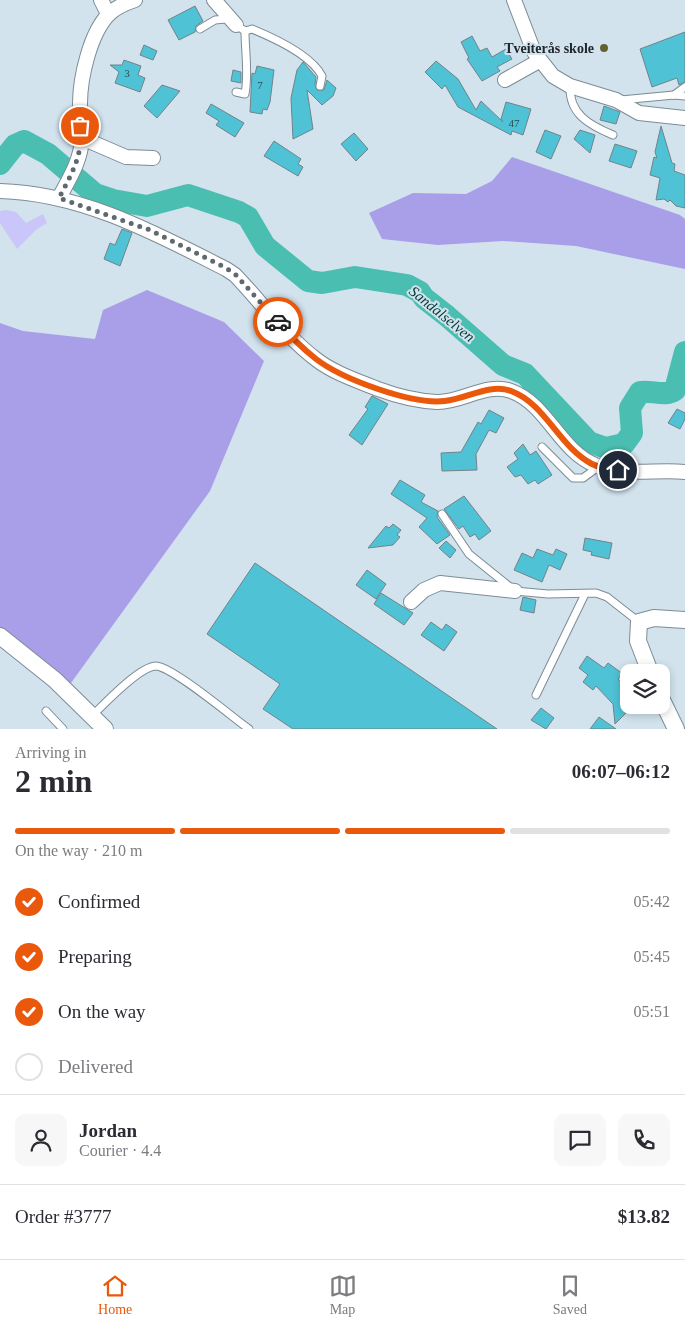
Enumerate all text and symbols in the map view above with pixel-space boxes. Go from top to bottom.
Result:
place label: Tveiterås skole [504,41,594,56]
marker: Tveiterås skole [598,42,610,54]
house number: 3 [124,67,130,79]
house number: 7 [257,79,263,91]
pin [59,105,101,147]
icon: bag [66,112,94,140]
house number: 47 [509,117,520,129]
water label: Sandalselven [406,283,478,345]
courier [253,297,303,347]
icon: car [264,308,292,336]
pin [597,449,639,491]
icon: home [604,456,632,484]
map controls [620,664,670,714]
button: layers [620,664,670,714]
text: Arriving in [15,744,87,761]
text: 06:07–06:12 [572,761,670,782]
text: 2 min [15,763,92,799]
text: On the way · 210 m [15,842,143,859]
icon: check [15,888,43,916]
text: Confirmed [58,891,140,912]
text: 05:42 [634,893,670,910]
icon: check [15,943,43,971]
text: Preparing [58,946,132,967]
text: 05:45 [634,948,670,965]
icon: check [15,998,43,1026]
text: On the way [58,1001,146,1022]
text: 05:51 [634,1003,670,1020]
text: Delivered [58,1056,133,1077]
button: person [15,1114,67,1166]
button: chat [554,1114,606,1166]
button: phone [618,1114,670,1166]
text: Jordan [79,1120,137,1141]
text: Courier · 4.4 [79,1142,161,1159]
text: Order #3777 [15,1206,112,1227]
text: $13.82 [618,1206,670,1227]
tab: Home [98,1272,132,1318]
tab: Map [329,1272,357,1318]
tab: Saved [553,1272,587,1318]

